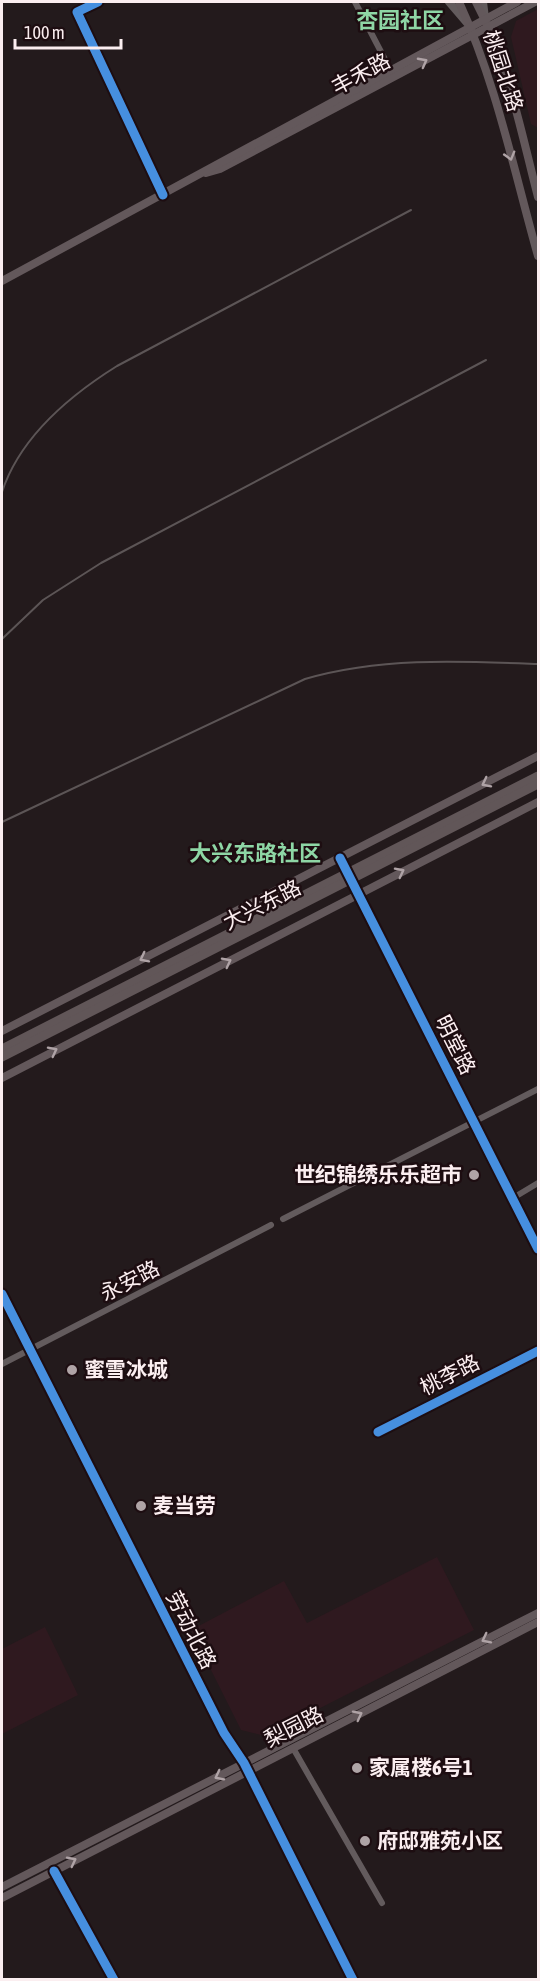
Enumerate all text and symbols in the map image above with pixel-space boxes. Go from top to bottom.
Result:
district label: 杏园社区 [356,7,444,33]
scale bar [15,12,122,50]
text: 100 m [24,22,65,43]
street label: 桃园北路 [480,27,528,114]
street label: 丰禾路 [327,48,394,99]
one-way arrow [416,58,427,69]
one-way arrow [503,150,515,161]
one-way arrow [482,775,493,787]
district label: 大兴东路社区 [189,840,321,866]
one-way arrow [394,868,405,880]
street label: 大兴东路 [219,874,304,934]
one-way arrow [140,951,151,962]
one-way arrow [220,957,231,969]
street label: 明堂路 [431,1011,481,1078]
one-way arrow [47,1047,58,1058]
place label: 世纪锦绣乐乐超市 [294,1162,462,1186]
marker: 世纪锦绣乐乐超市 [467,1168,481,1182]
street label: 永安路 [96,1255,163,1305]
street label: 桃李路 [416,1349,483,1399]
place label: 蜜雪冰城 [84,1357,168,1381]
marker: 蜜雪冰城 [65,1363,79,1377]
place label: 麦当劳 [153,1493,216,1517]
marker: 麦当劳 [134,1499,148,1513]
street label: 劳动北路 [162,1587,222,1672]
one-way arrow [482,1632,493,1644]
street label: 梨园路 [260,1701,327,1751]
one-way arrow [352,1711,362,1722]
place label: 家属楼6号1 [369,1755,473,1779]
marker: 家属楼6号1 [350,1761,364,1775]
one-way arrow [214,1768,225,1780]
place label: 府邸雅苑小区 [377,1828,503,1852]
marker: 府邸雅苑小区 [358,1834,372,1848]
one-way arrow [66,1857,77,1868]

